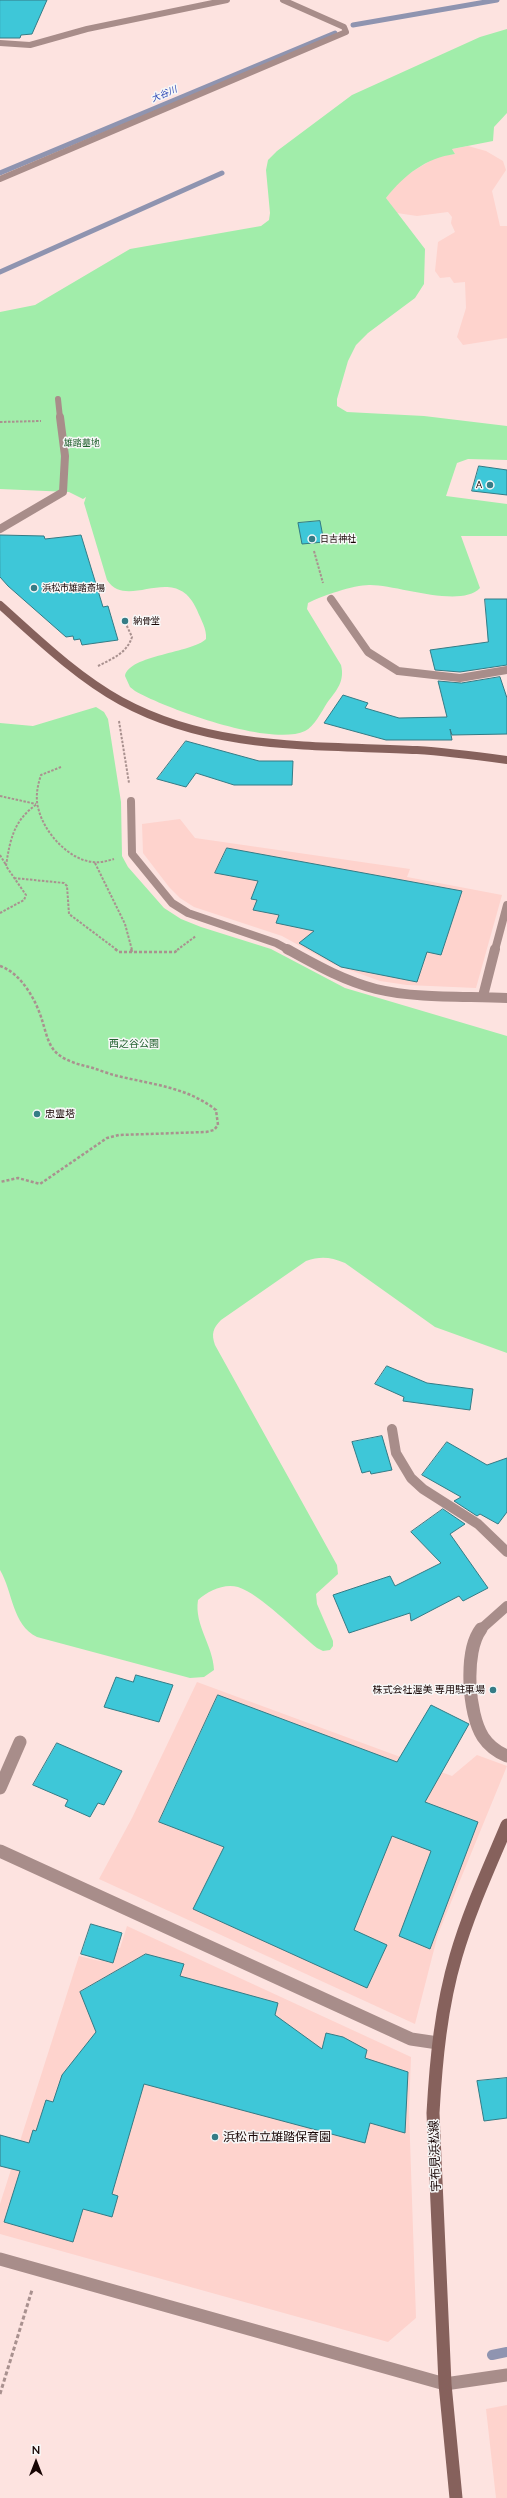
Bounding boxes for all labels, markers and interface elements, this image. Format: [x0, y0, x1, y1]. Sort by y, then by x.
water label: 大谷川 [149, 84, 179, 104]
park label: 雄踏墓地 [64, 438, 100, 448]
place label: A [476, 480, 482, 490]
marker: A [485, 480, 495, 490]
marker: 日吉神社 [307, 534, 317, 544]
place label: 日吉神社 [320, 534, 356, 544]
marker: 浜松市雄踏斎場 [29, 583, 39, 593]
place label: 浜松市雄踏斎場 [42, 583, 105, 593]
marker: 納骨堂 [120, 616, 130, 626]
place label: 納骨堂 [133, 616, 160, 626]
park label: 西之谷公園 [109, 1038, 159, 1050]
place label: 忠霊塔 [45, 1108, 75, 1120]
marker: 忠霊塔 [32, 1109, 42, 1119]
place label: 株式会社渥美 専用駐車場 [372, 1684, 485, 1696]
marker: 株式会社渥美 専用駐車場 [488, 1685, 498, 1695]
street label: 宇布見浜松線 [427, 2120, 443, 2192]
place label: 浜松市立雄踏保育園 [223, 2130, 331, 2144]
marker: 浜松市立雄踏保育園 [210, 2132, 220, 2142]
north arrow [16, 2442, 56, 2482]
text: N [32, 2443, 40, 2456]

